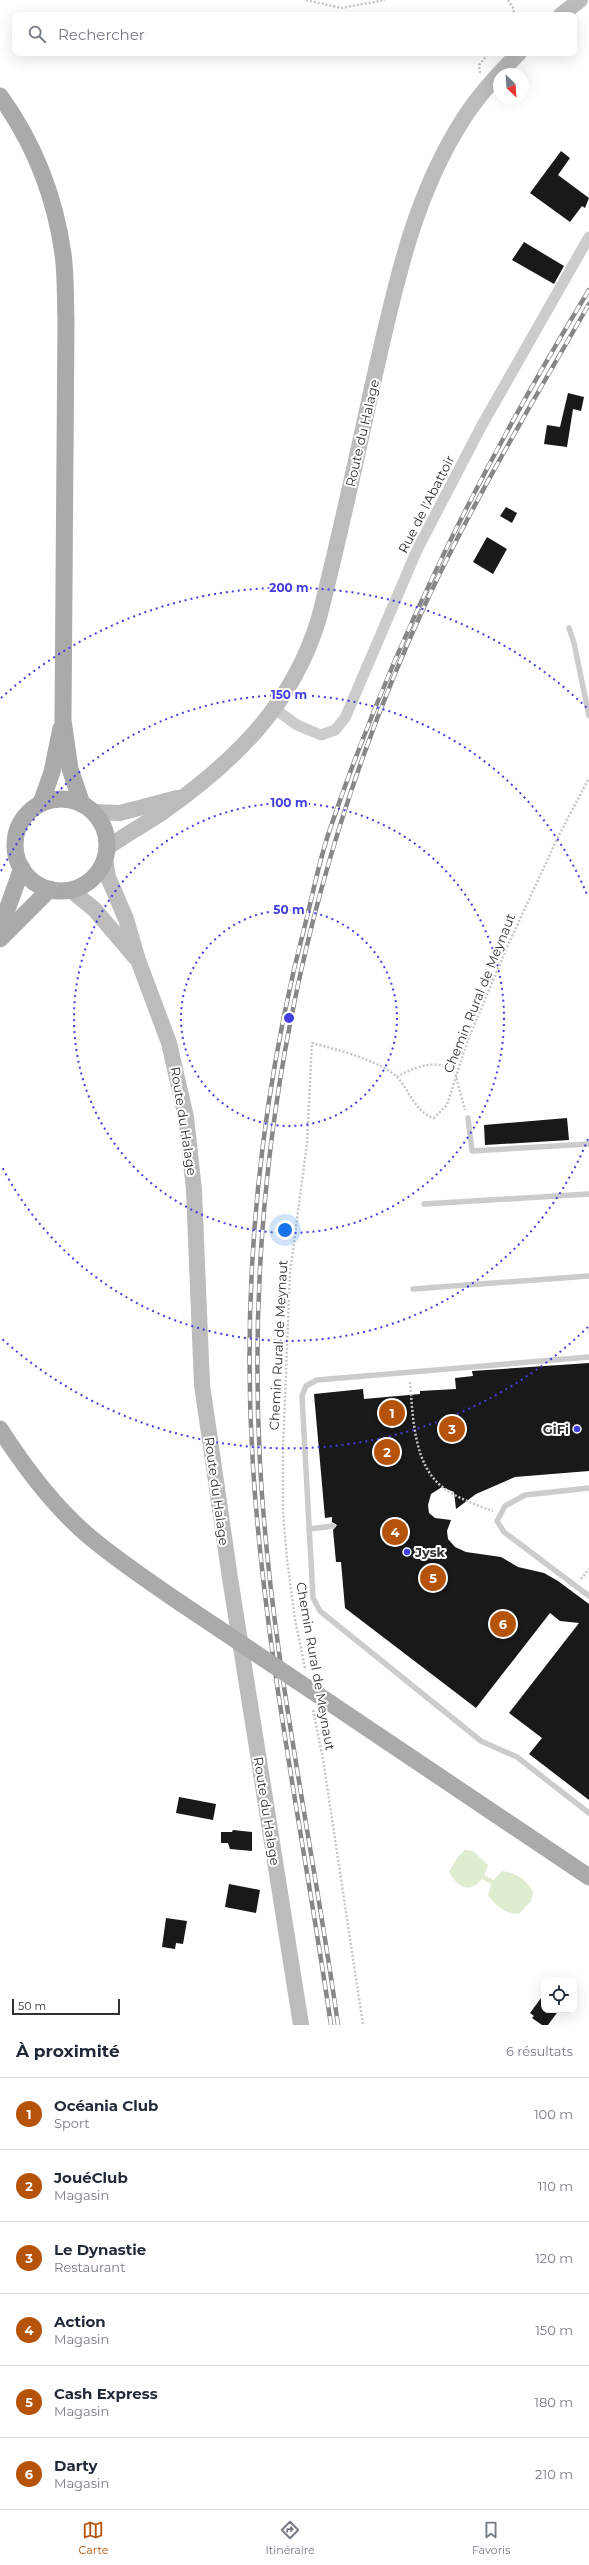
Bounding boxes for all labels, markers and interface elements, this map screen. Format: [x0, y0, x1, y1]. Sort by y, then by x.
search box [12, 12, 577, 56]
icon: search [26, 23, 48, 45]
text: Rechercher [58, 25, 145, 44]
north arrow [493, 68, 529, 104]
street label: Route du Halage [342, 378, 382, 488]
street label: Rue de l'Abattoir [394, 452, 458, 556]
text: 200 m [269, 580, 309, 595]
text: 150 m [271, 687, 307, 702]
text: 100 m [271, 795, 307, 810]
text: 50 m [273, 902, 305, 917]
street label: Chemin Rural de Meynaut [440, 911, 518, 1075]
centre of rings [282, 1011, 296, 1025]
street label: Route du Halage [168, 1066, 201, 1177]
your location [275, 1220, 295, 1240]
street label: Chemin Rural de Meynaut [266, 1259, 290, 1431]
pin: 1 [379, 1398, 405, 1428]
pin: 3 [439, 1414, 465, 1444]
place label: GiFi [543, 1421, 569, 1437]
marker: GiFi [572, 1424, 582, 1434]
street label: Route du Halage [201, 1436, 233, 1547]
pin: 2 [374, 1437, 400, 1467]
pin: 4 [382, 1517, 408, 1547]
place label: Jysk [414, 1544, 446, 1560]
marker: Jysk [402, 1547, 412, 1557]
pin: 5 [420, 1563, 446, 1593]
street label: Chemin Rural de Meynaut [293, 1581, 339, 1751]
pin: 6 [490, 1609, 516, 1639]
street label: Route du Halage [251, 1756, 284, 1867]
map controls [541, 1977, 577, 2013]
button: locate [541, 1977, 577, 2013]
scale bar [12, 1997, 120, 2016]
text: 50 m [18, 1999, 46, 2013]
text: À proximité [16, 2041, 120, 2061]
text: 6 résultats [506, 2043, 573, 2059]
text: Océania Club [54, 2096, 158, 2115]
text: 1 [26, 2106, 32, 2122]
text: 100 m [534, 2106, 573, 2122]
text: Sport [54, 2115, 90, 2131]
text: JouéClub [54, 2168, 128, 2187]
text: 2 [25, 2178, 33, 2194]
text: 110 m [538, 2178, 573, 2194]
text: Magasin [54, 2187, 109, 2203]
text: Le Dynastie [54, 2240, 146, 2259]
text: 3 [25, 2250, 33, 2266]
text: 120 m [535, 2250, 573, 2266]
text: Restaurant [54, 2259, 125, 2275]
text: Action [54, 2312, 106, 2331]
text: 4 [25, 2322, 33, 2338]
text: 150 m [535, 2322, 573, 2338]
text: Magasin [54, 2331, 109, 2347]
text: Cash Express [54, 2384, 158, 2403]
text: 5 [25, 2394, 33, 2410]
text: 180 m [534, 2394, 573, 2410]
text: Magasin [54, 2403, 109, 2419]
text: Darty [54, 2456, 97, 2475]
text: 6 [25, 2466, 33, 2482]
text: 210 m [535, 2466, 573, 2482]
text: Magasin [54, 2475, 109, 2491]
tab: Carte [79, 2519, 108, 2557]
tab: Itinéraire [266, 2519, 315, 2557]
tab: Favoris [472, 2519, 510, 2557]

